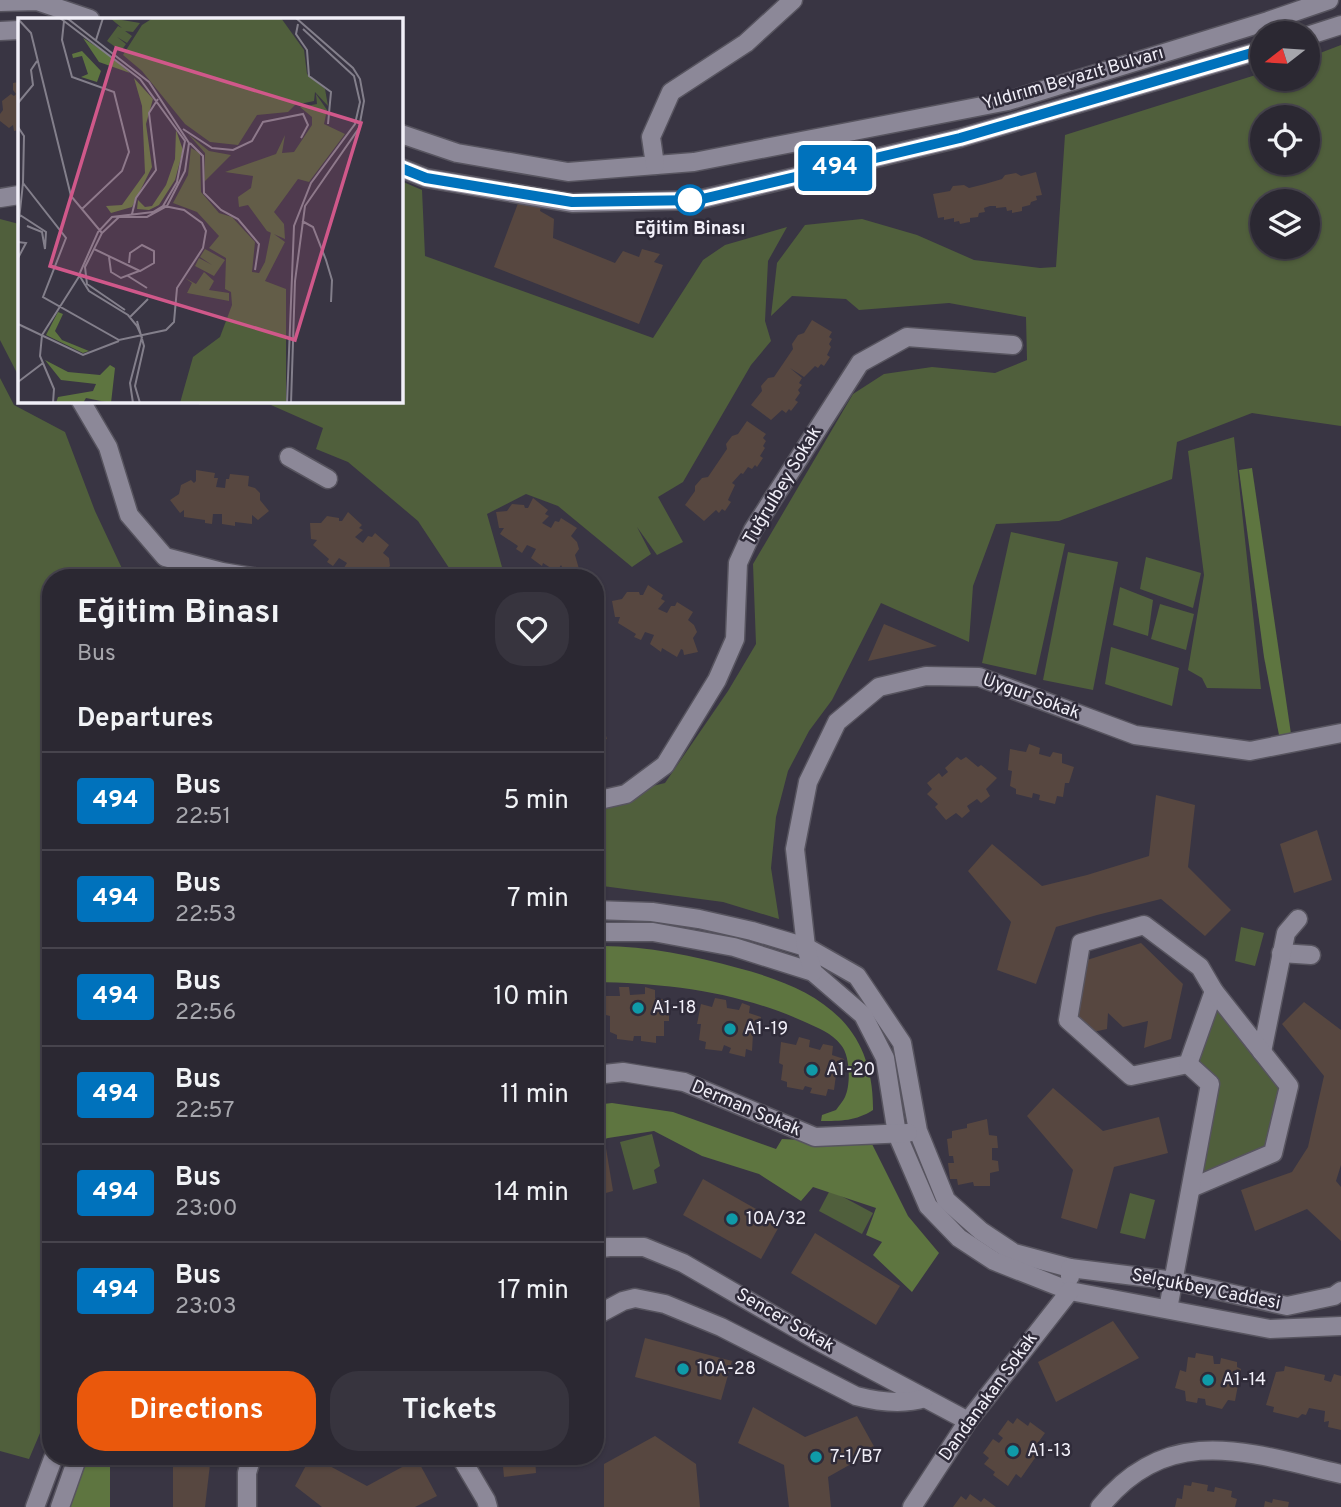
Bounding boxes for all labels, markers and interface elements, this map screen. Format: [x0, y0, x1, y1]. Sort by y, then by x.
inset map [18, 18, 402, 402]
north arrow [1250, 21, 1320, 91]
map controls [1250, 21, 1320, 259]
street label: Yıldırım Beyazıt Bulvarı [980, 42, 1166, 116]
button: locate [1250, 105, 1320, 175]
line badge: 494 [795, 145, 875, 191]
text: 494 [812, 153, 858, 183]
marker: Eğitim Binası [675, 185, 705, 215]
button: layers [1250, 189, 1320, 259]
place label: Eğitim Binası [635, 218, 745, 241]
street label: Tuğrulbey Sokak [739, 423, 827, 549]
button: heart [495, 592, 569, 666]
text: Eğitim Binası [77, 593, 280, 635]
text: Bus [77, 640, 116, 669]
street label: Uygur Sokak [979, 669, 1083, 725]
text: Departures [77, 703, 214, 736]
text: Bus [175, 770, 221, 803]
text: 5 min [503, 785, 569, 818]
text: 494 [93, 786, 138, 816]
text: 22:51 [175, 803, 231, 832]
text: Bus [175, 868, 221, 901]
text: 7 min [507, 883, 569, 916]
text: 494 [93, 884, 138, 914]
text: 22:53 [175, 901, 236, 930]
text: Bus [175, 966, 221, 999]
text: 10 min [493, 981, 569, 1014]
text: 494 [93, 982, 138, 1012]
place label: A1-18 [652, 997, 696, 1020]
text: 22:56 [175, 999, 236, 1028]
marker: A1-18 [630, 1000, 646, 1016]
place label: A1-19 [744, 1018, 788, 1041]
marker: A1-19 [722, 1021, 738, 1037]
place label: A1-20 [826, 1059, 875, 1082]
marker: A1-20 [804, 1062, 820, 1078]
text: Bus [175, 1064, 221, 1097]
street label: Derman Sokak [688, 1076, 804, 1142]
text: 11 min [500, 1079, 569, 1112]
text: 494 [93, 1080, 138, 1110]
text: 22:57 [175, 1097, 234, 1126]
text: Bus [175, 1162, 221, 1195]
text: 14 min [494, 1177, 569, 1210]
text: 494 [93, 1178, 138, 1208]
text: 23:00 [175, 1195, 237, 1224]
place label: 10A/32 [746, 1208, 806, 1231]
marker: 10A/32 [724, 1211, 740, 1227]
text: Bus [175, 1260, 221, 1293]
street label: Selçukbey Caddesi [1130, 1264, 1282, 1316]
text: 17 min [497, 1275, 569, 1308]
text: 494 [93, 1276, 138, 1306]
street label: Sencer Sokak [732, 1284, 838, 1358]
text: 23:03 [175, 1293, 237, 1322]
street label: Dandanakan Sokak [935, 1328, 1043, 1466]
place label: 10A-28 [697, 1358, 756, 1381]
marker: 10A-28 [675, 1361, 691, 1377]
place label: A1-14 [1222, 1369, 1266, 1392]
button: Directions [77, 1371, 316, 1451]
button: Tickets [330, 1371, 569, 1451]
marker: A1-14 [1200, 1372, 1216, 1388]
place label: A1-13 [1027, 1440, 1071, 1463]
marker: A1-13 [1005, 1443, 1021, 1459]
place label: 7-1/B7 [830, 1446, 882, 1469]
marker: 7-1/B7 [808, 1449, 824, 1465]

